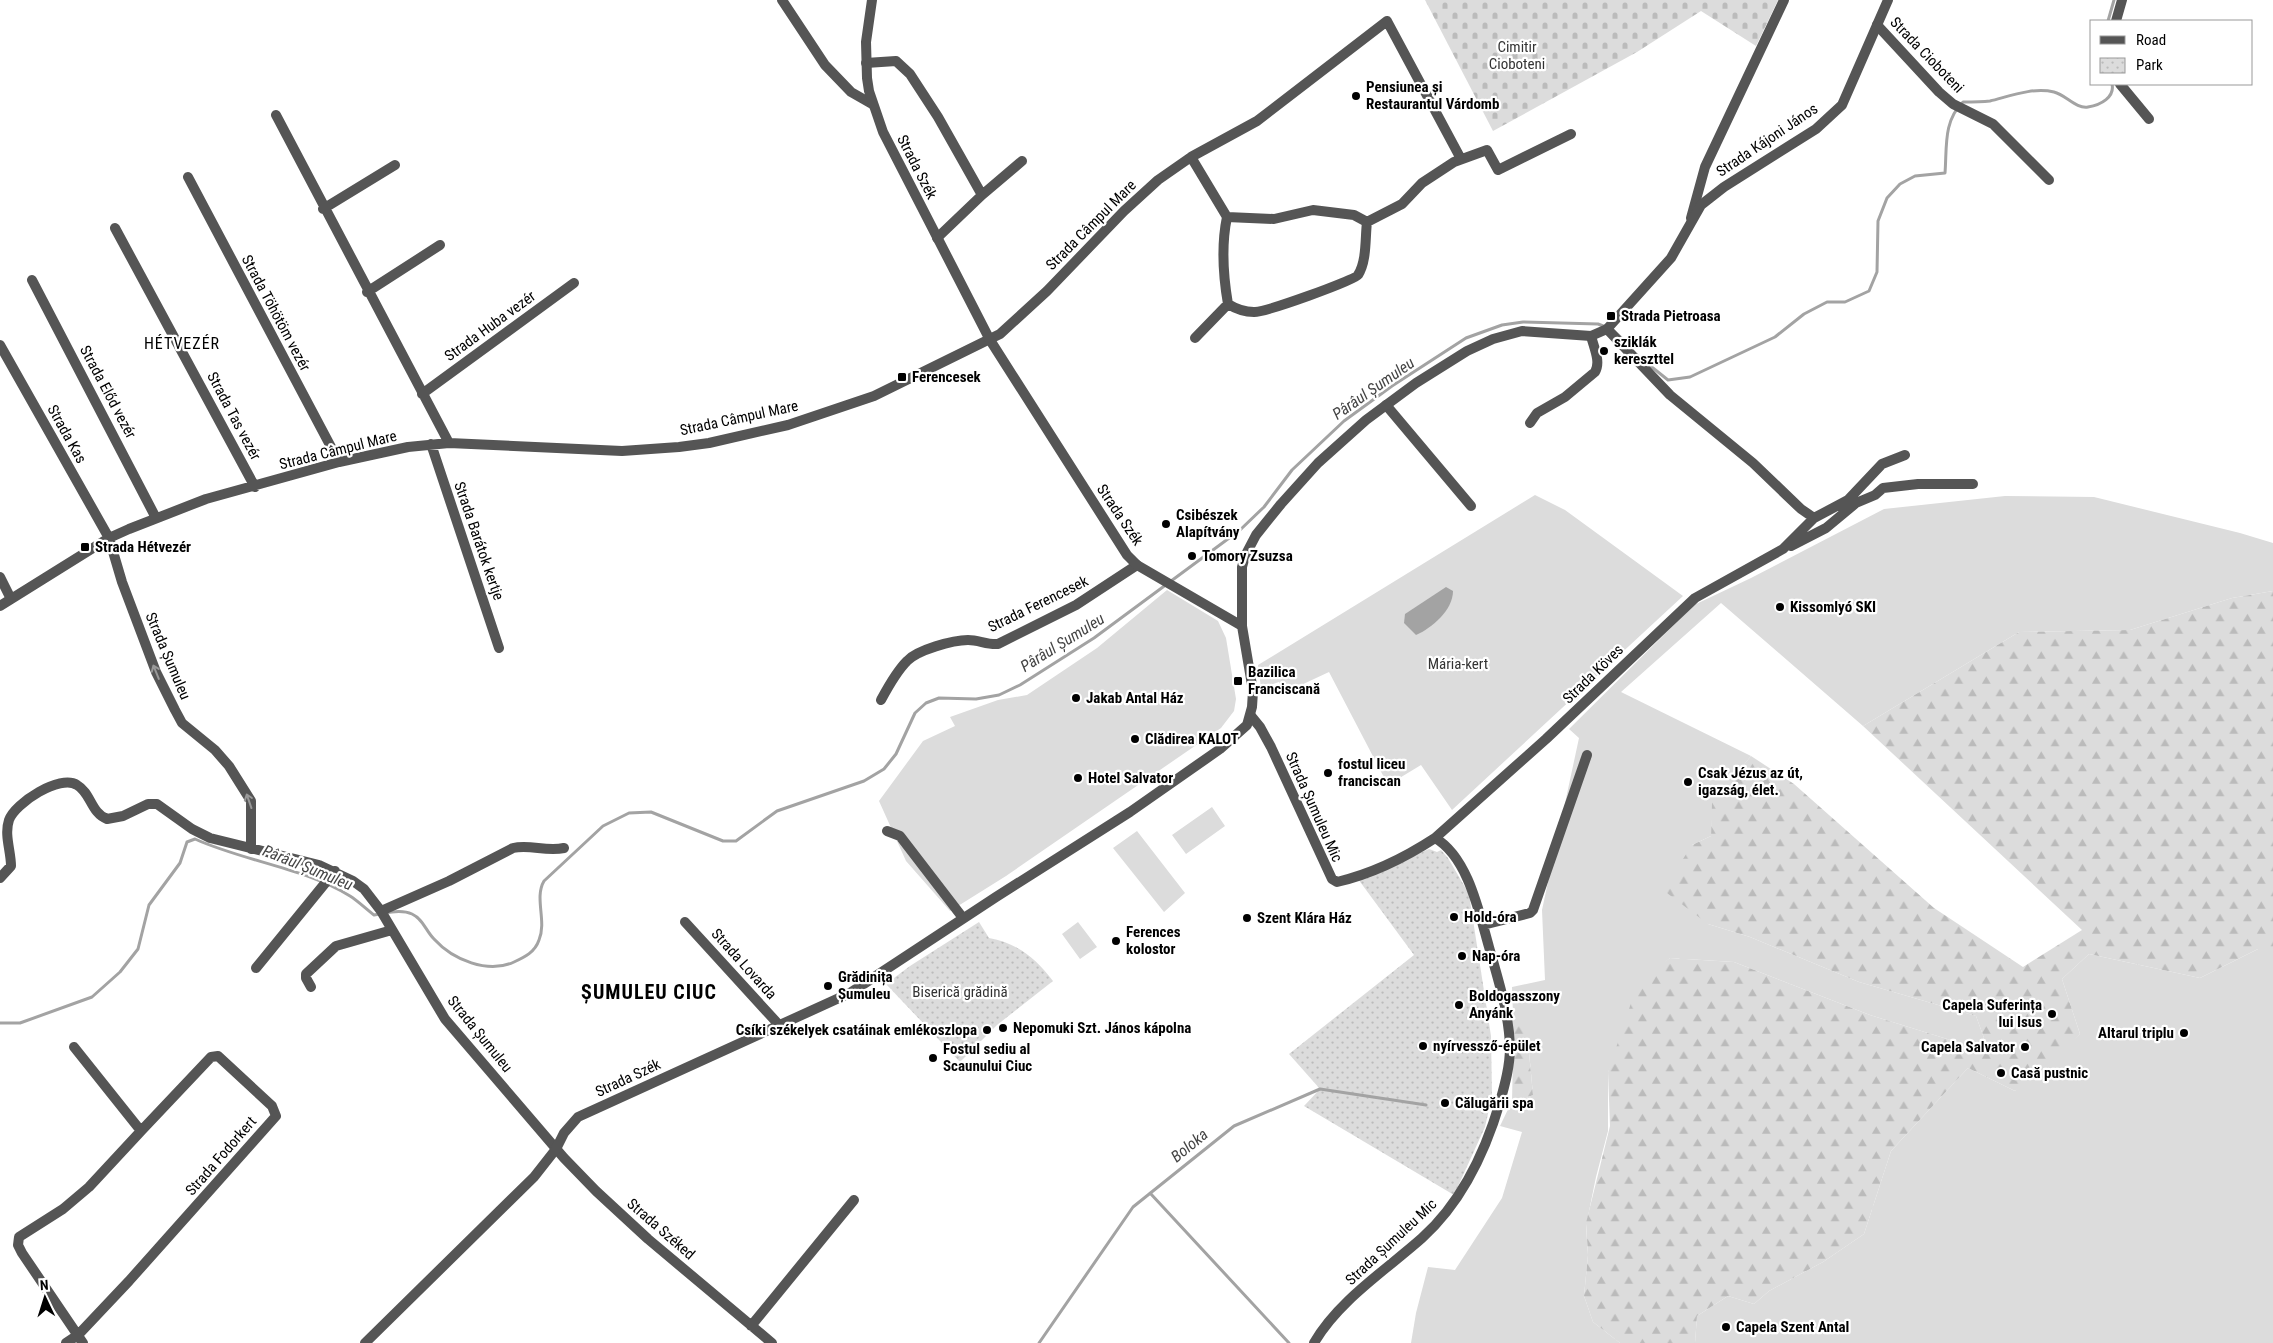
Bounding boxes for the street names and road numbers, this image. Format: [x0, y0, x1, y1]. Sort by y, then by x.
street label: Strada Cioboteni [1886, 13, 1968, 97]
street label: Strada Kájoni János [1713, 99, 1821, 181]
street label: Strada Szék [893, 132, 941, 202]
street label: Strada Câmpul Mare [1042, 176, 1140, 274]
street label: Strada Töhötöm vezér [238, 252, 314, 374]
street label: Strada Huba vezér [441, 287, 539, 365]
street label: Strada Előd vezér [76, 343, 140, 442]
street label: Strada Tas vezér [203, 369, 265, 464]
street label: Strada Câmpul Mare [678, 397, 800, 439]
street label: Strada Kas [44, 402, 90, 466]
street label: Strada Câmpul Mare [277, 427, 399, 473]
street label: Strada Barátok kertje [450, 479, 508, 603]
street label: Strada Szék [1093, 481, 1147, 549]
street label: Strada Ferencesek [985, 572, 1091, 636]
street label: Strada Șumuleu [142, 610, 194, 702]
street label: Strada Köves [1559, 641, 1627, 707]
street label: Strada Șumuleu Mic [1282, 749, 1346, 865]
street label: Strada Lovarda [708, 925, 780, 1003]
street label: Strada Șumuleu [444, 992, 516, 1076]
street label: Strada Szék [593, 1055, 664, 1101]
street label: Strada Fodorkert [182, 1113, 260, 1199]
street label: Strada Széked [623, 1195, 699, 1263]
street label: Strada Șumuleu Mic [1342, 1195, 1440, 1289]

